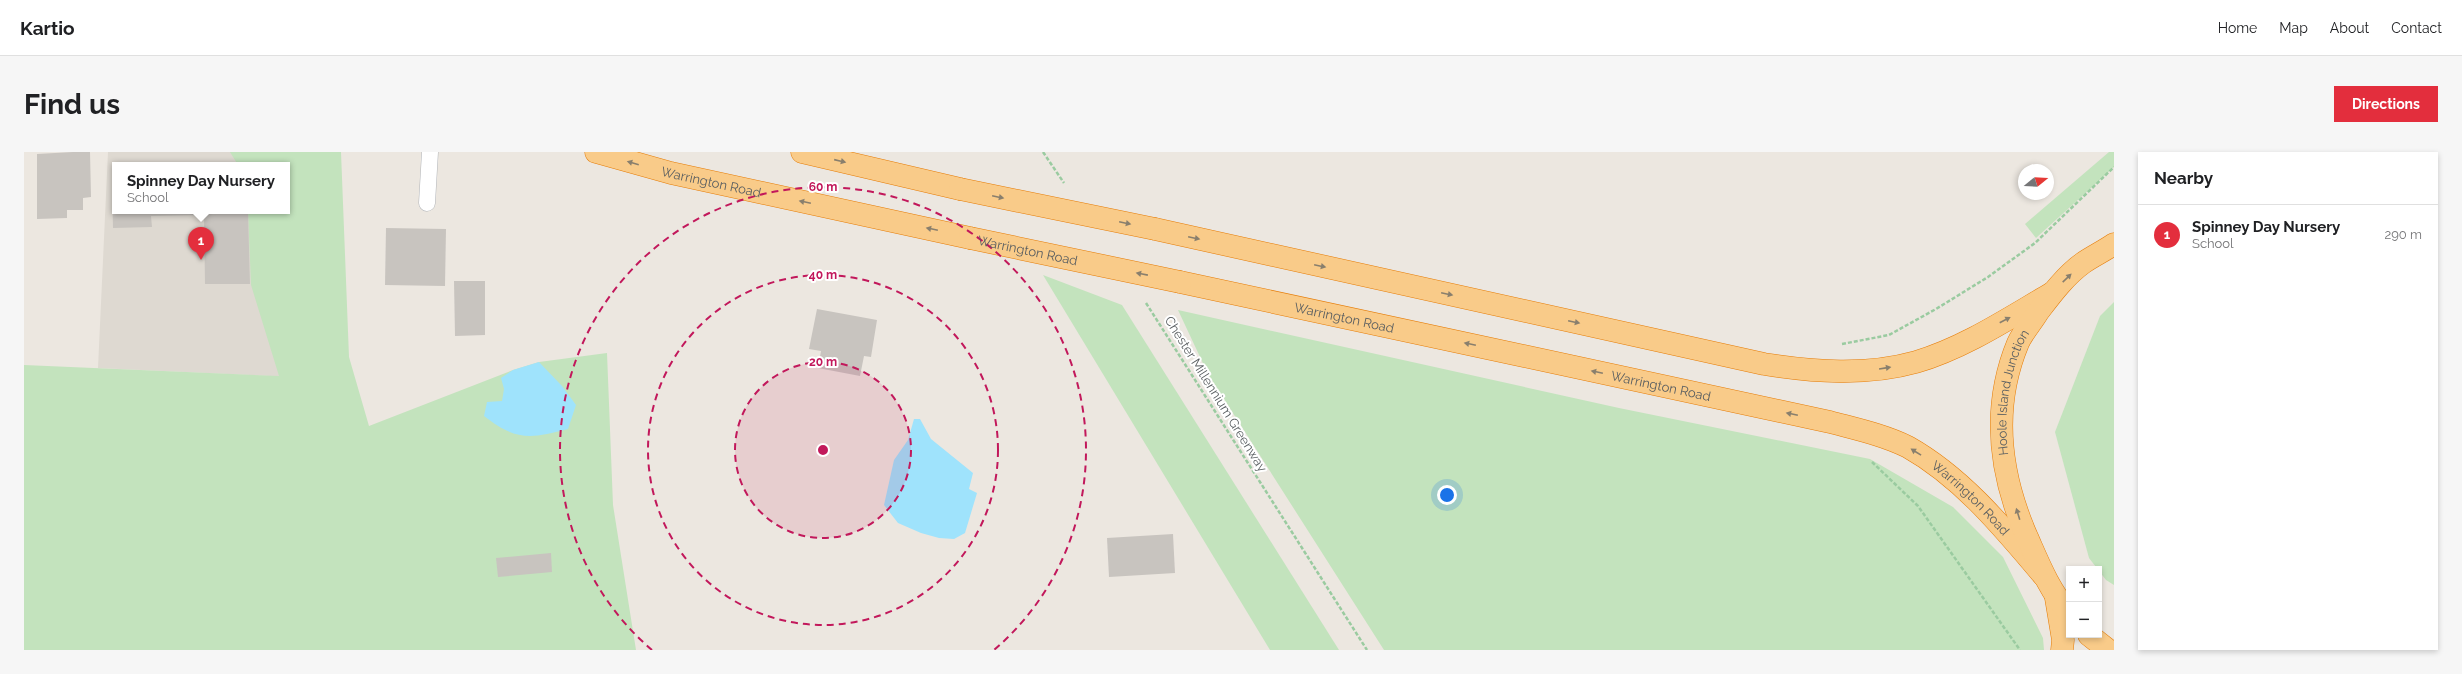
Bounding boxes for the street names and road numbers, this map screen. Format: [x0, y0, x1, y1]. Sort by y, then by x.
street label: Warrington Road [660, 163, 763, 200]
street label: Warrington Road [976, 232, 1079, 268]
street label: Warrington Road [1293, 299, 1396, 335]
street label: Chester Millennium Greenway [1162, 314, 1270, 474]
street label: Hoole Island Junction [1994, 326, 2032, 456]
street label: Warrington Road [1610, 368, 1712, 404]
street label: Warrington Road [1929, 457, 2013, 538]

